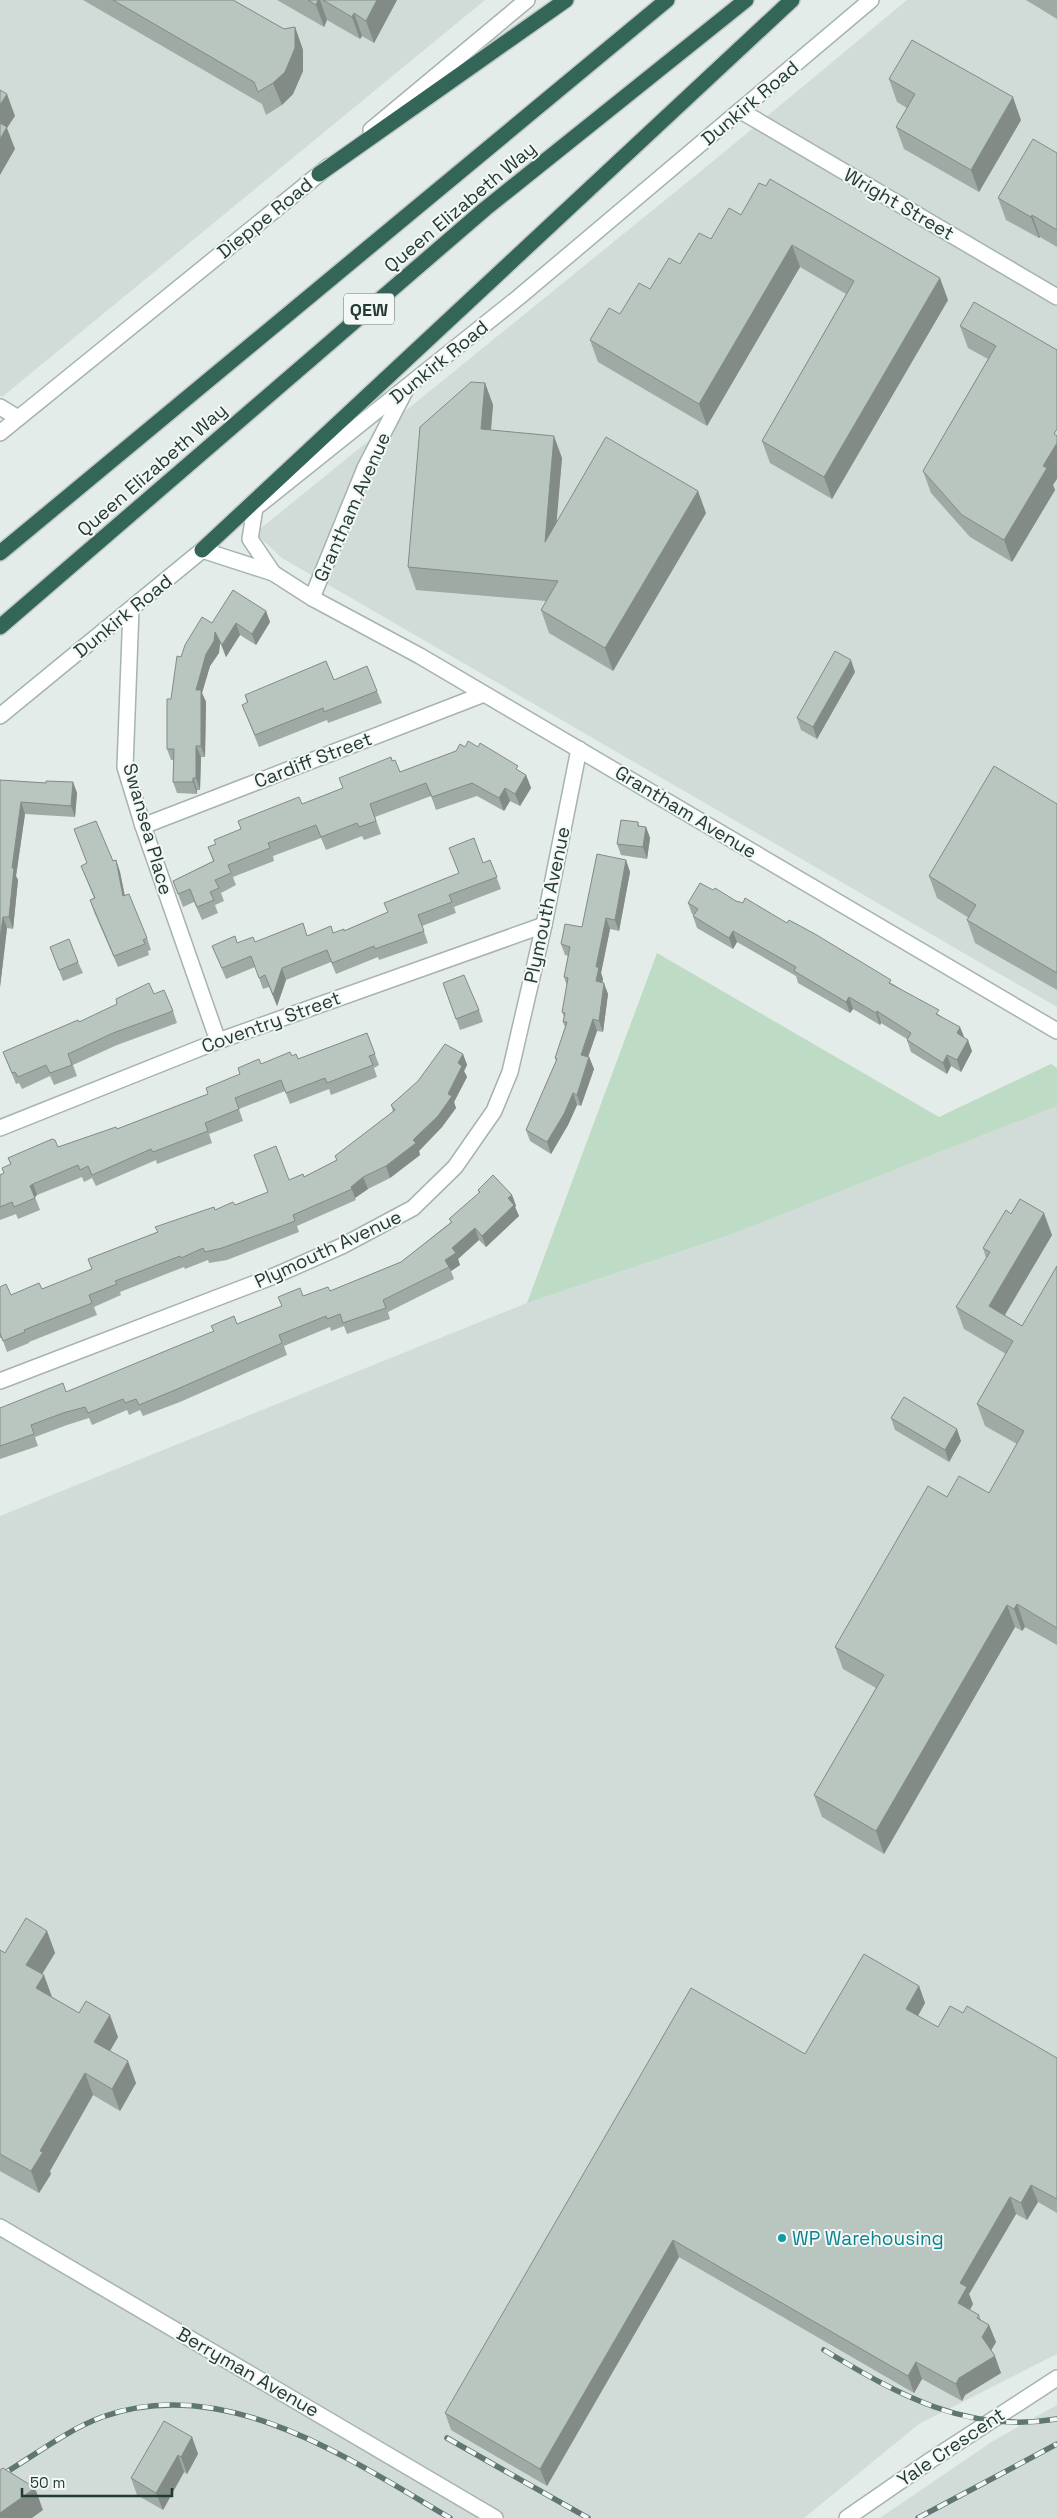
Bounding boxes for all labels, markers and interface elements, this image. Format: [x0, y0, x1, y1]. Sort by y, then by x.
street label: Dunkirk Road [696, 55, 804, 151]
street label: Queen Elizabeth Way [379, 136, 541, 278]
street label: Wright Street [839, 162, 959, 246]
street label: Dieppe Road [212, 172, 318, 264]
road number: QEW [344, 294, 394, 324]
street label: Dunkirk Road [385, 315, 493, 409]
street label: Queen Elizabeth Way [72, 398, 232, 542]
street label: Grantham Avenue [308, 428, 396, 586]
street label: Dunkirk Road [69, 569, 177, 663]
street label: Cardiff Street [251, 726, 375, 794]
street label: Swansea Place [117, 760, 179, 898]
street label: Grantham Avenue [611, 760, 761, 864]
street label: Plymouth Avenue [518, 824, 576, 986]
street label: Coventry Street [198, 985, 344, 1059]
street label: Plymouth Avenue [250, 1204, 406, 1294]
place label: WP Warehousing [792, 2226, 944, 2251]
marker: WP Warehousing [776, 2232, 788, 2244]
street label: Berryman Avenue [172, 2321, 324, 2423]
street label: Yale Crescent [892, 2402, 1010, 2492]
scale bar [22, 2466, 172, 2498]
text: 50 m [30, 2473, 65, 2492]

